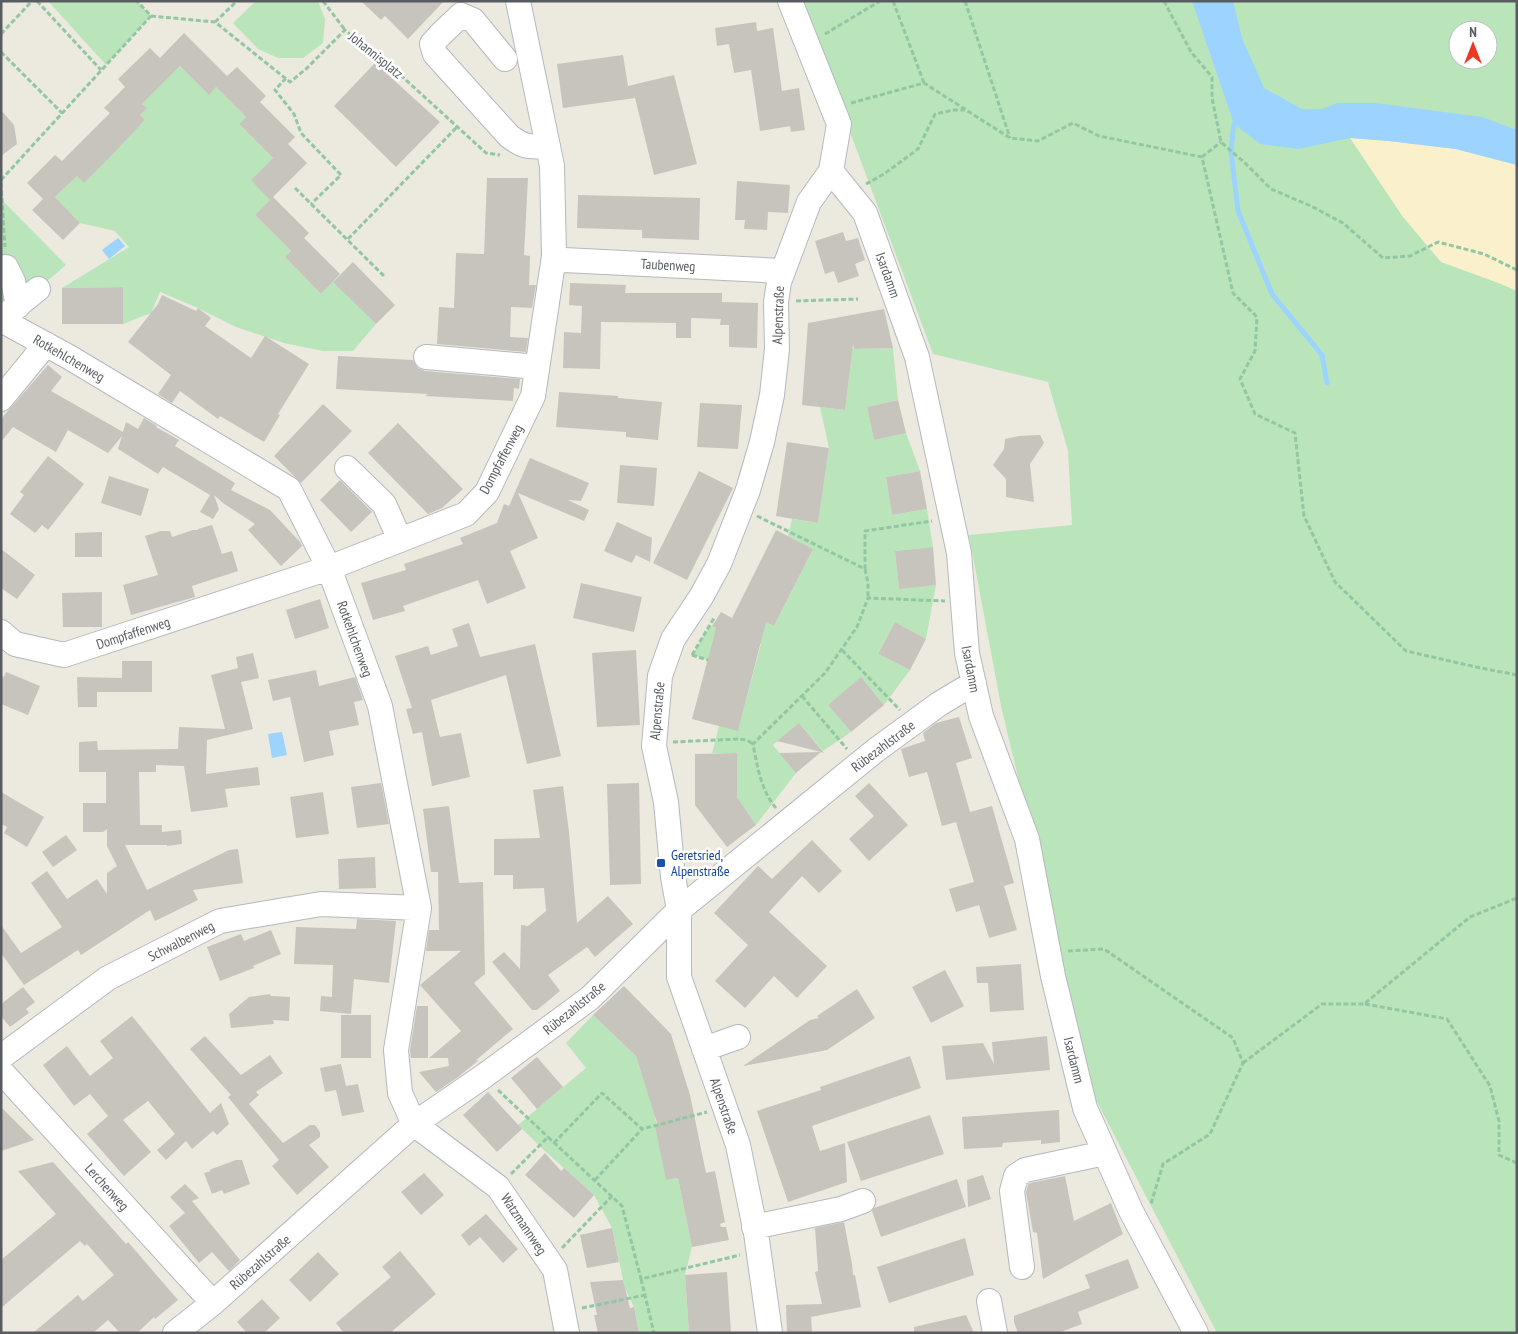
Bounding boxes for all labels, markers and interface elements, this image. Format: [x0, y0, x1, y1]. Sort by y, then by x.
north arrow [1448, 20, 1498, 70]
text: N [1469, 23, 1477, 41]
street label: Johannisplatz [344, 27, 407, 82]
street label: Isardamm [871, 250, 905, 300]
street label: Taubenweg [640, 255, 696, 275]
street label: Alpenstraße [768, 285, 788, 345]
street label: Rotkehlchenweg [30, 330, 108, 386]
street label: Dompfaffenweg [475, 421, 527, 497]
street label: Rotkehlchenweg [333, 599, 377, 679]
street label: Dompfaffenweg [94, 613, 172, 653]
street label: Isardamm [958, 644, 984, 694]
street label: Alpenstraße [645, 681, 669, 741]
street label: Rübezahlstraße [848, 716, 919, 776]
place label: Geretsried, Alpenstraße [671, 846, 730, 880]
marker: Geretsried, Alpenstraße [655, 857, 667, 869]
street label: Schwalbenweg [145, 917, 217, 965]
street label: Rübezahlstraße [539, 977, 609, 1039]
street label: Isardamm [1060, 1035, 1088, 1085]
street label: Alpenstraße [706, 1075, 742, 1137]
street label: Lerchenweg [81, 1160, 133, 1214]
street label: Watzmannweg [497, 1190, 551, 1258]
street label: Rübezahlstraße [226, 1230, 294, 1293]

